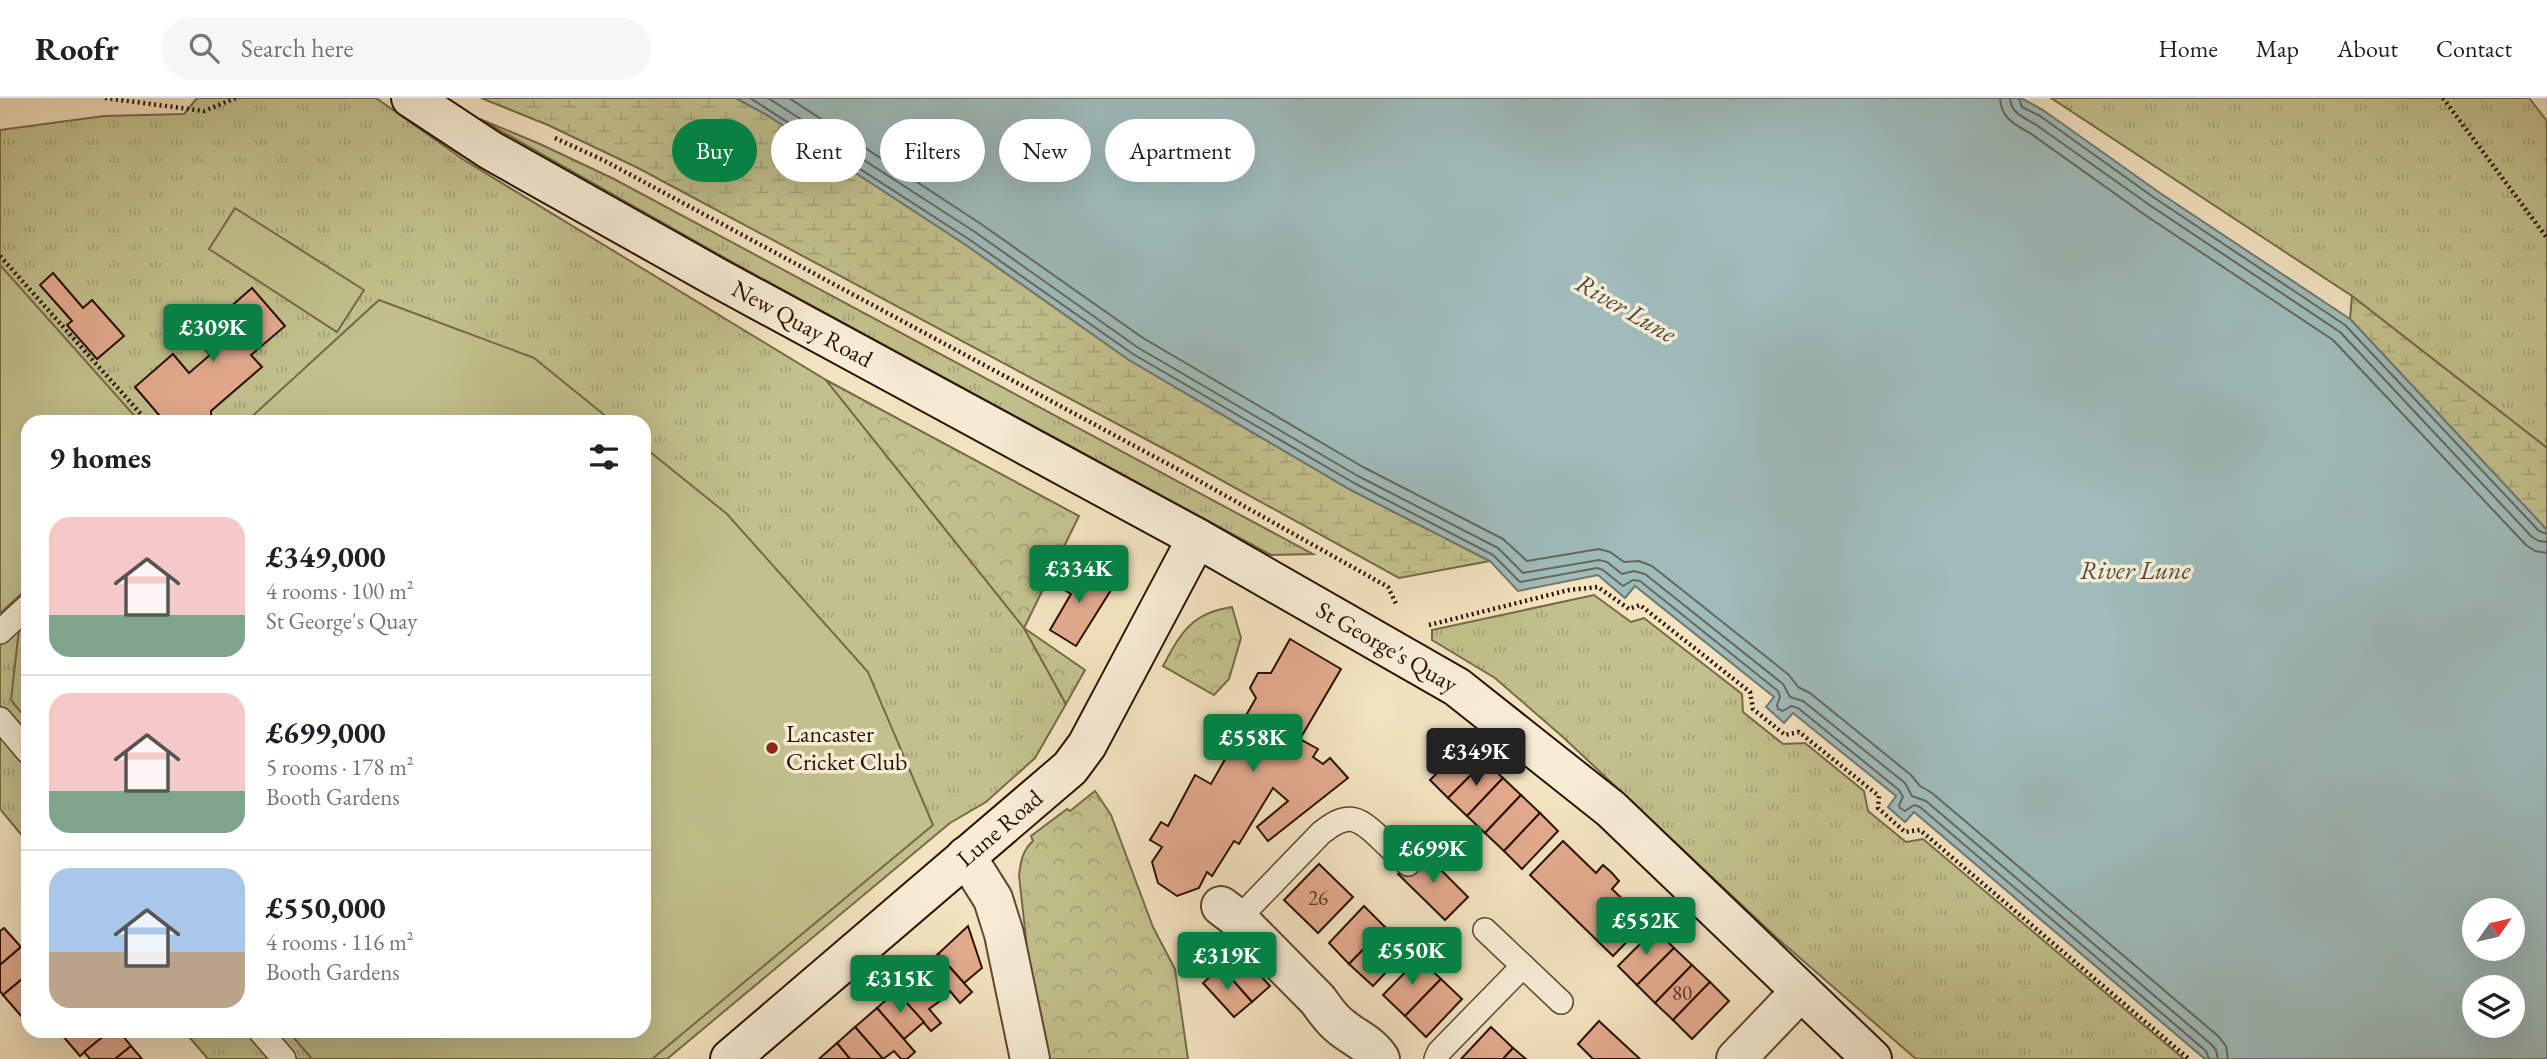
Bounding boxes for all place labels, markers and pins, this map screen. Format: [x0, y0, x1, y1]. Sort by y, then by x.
pin: £309K [164, 304, 262, 364]
pin: £334K [1030, 546, 1128, 605]
pin: £558K [1204, 714, 1302, 774]
place label: Lancaster Cricket Club [786, 718, 907, 777]
pin: £349K [1427, 728, 1525, 788]
marker: Lancaster Cricket Club [764, 740, 780, 756]
pin: £699K [1384, 826, 1482, 885]
pin: £552K [1597, 898, 1695, 957]
pin: £550K [1363, 928, 1461, 987]
pin: £319K [1178, 932, 1276, 992]
pin: £315K [851, 956, 949, 1015]

